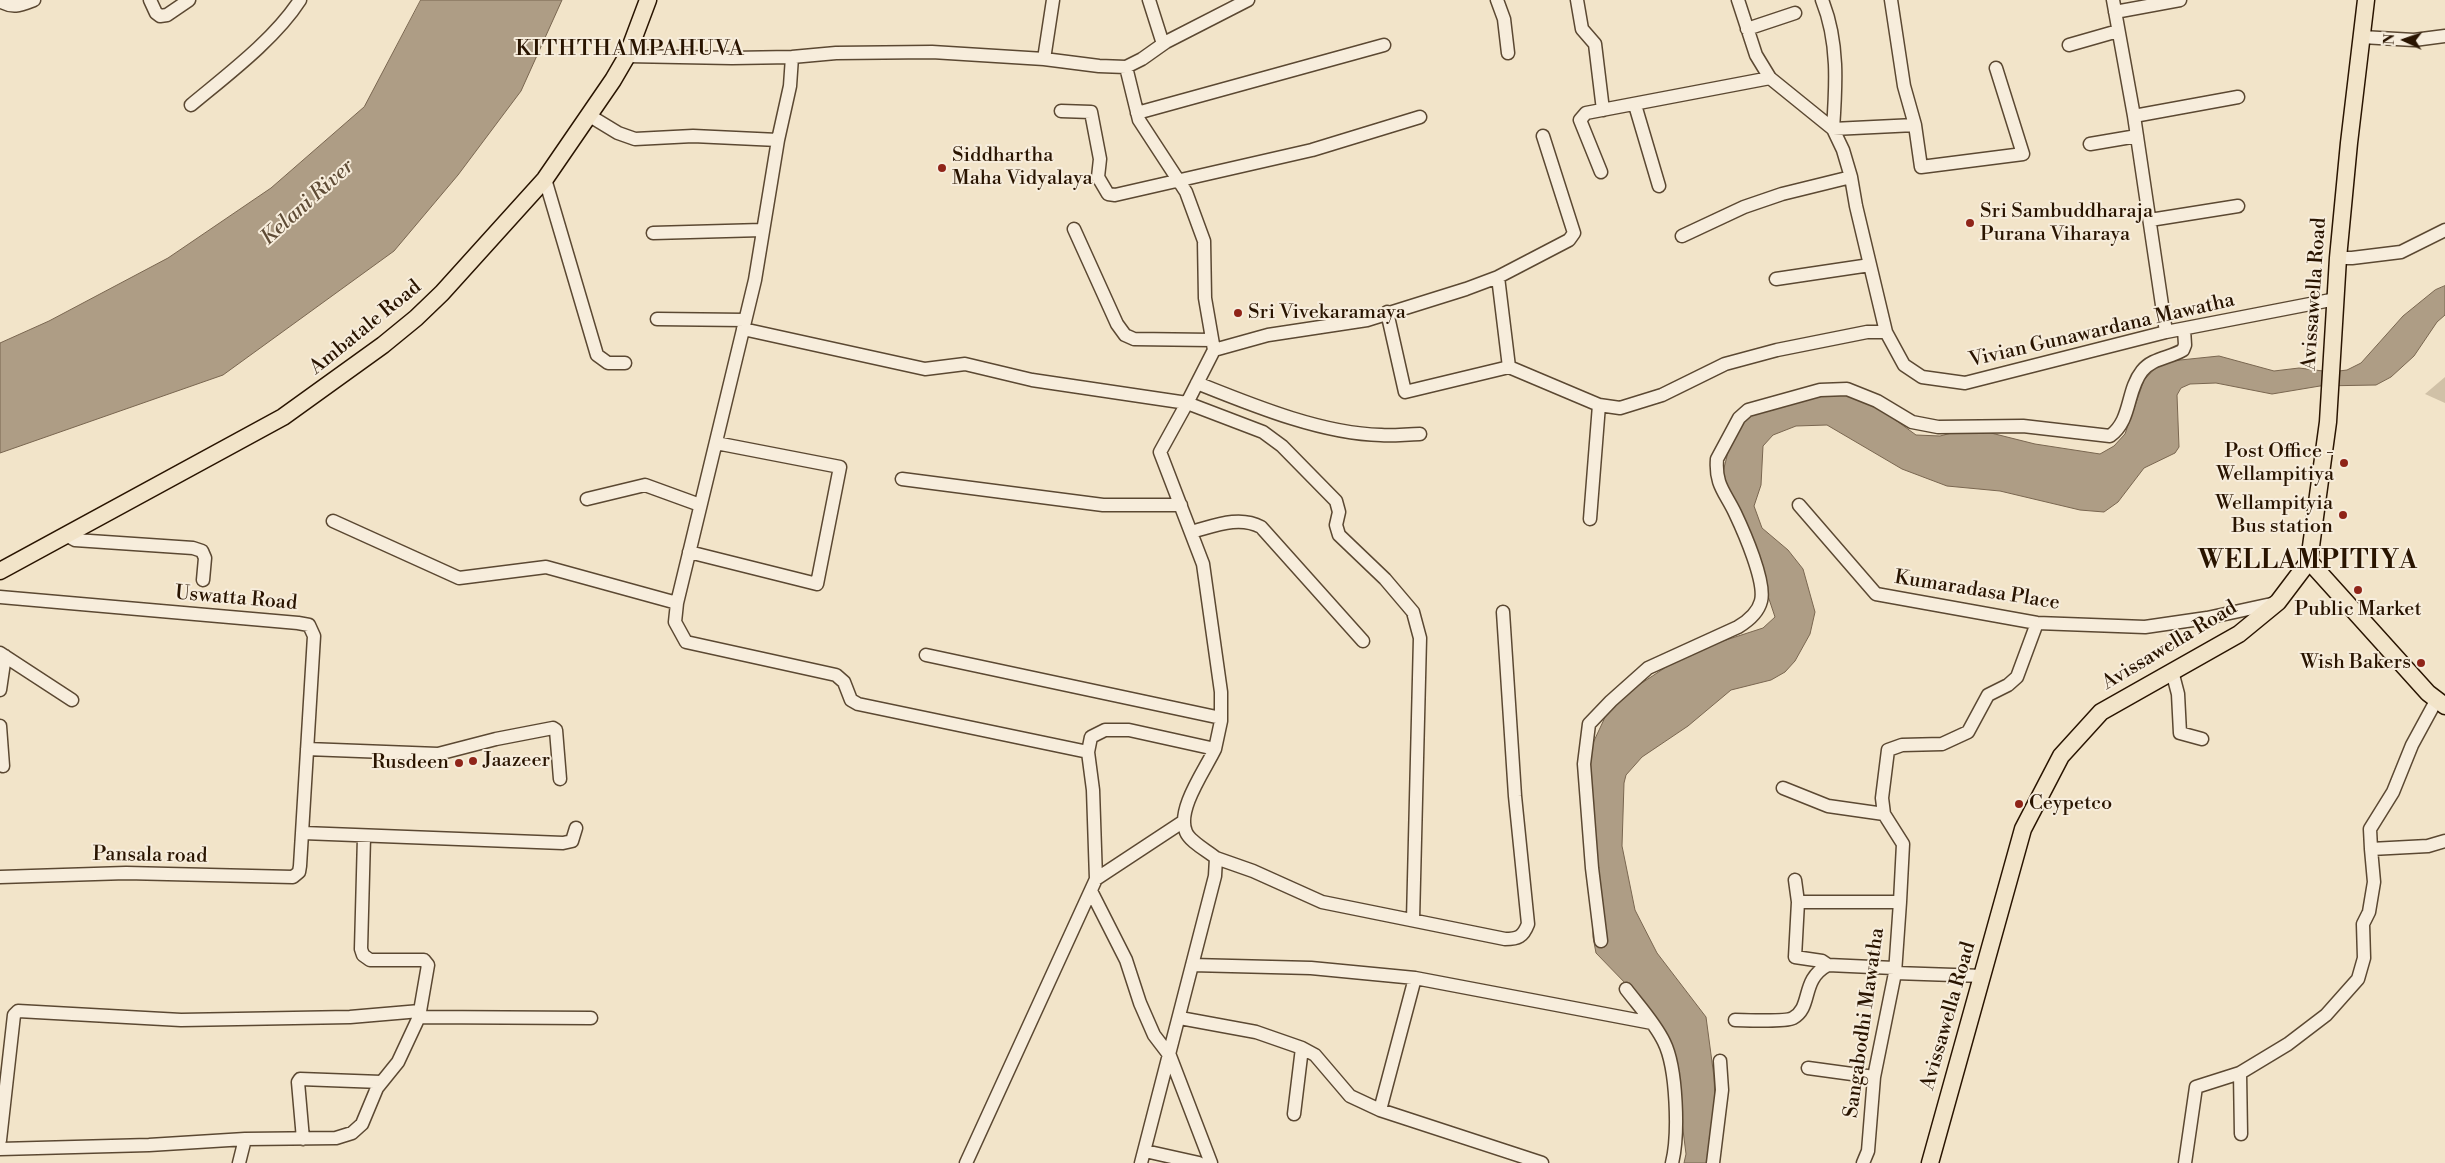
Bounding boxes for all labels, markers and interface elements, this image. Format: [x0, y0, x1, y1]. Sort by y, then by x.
north arrow [2380, 15, 2430, 65]
text: N [2381, 33, 2399, 45]
district label: KITHTHAMPAHUVA [514, 37, 746, 63]
place label: Siddhartha Maha Vidyalaya [952, 144, 1093, 191]
water label: Kelani River [256, 155, 360, 251]
marker: Siddhartha Maha Vidyalaya [936, 162, 948, 174]
place label: Sri Sambuddharaja Purana Viharaya [1980, 200, 2153, 247]
marker: Sri Sambuddharaja Purana Viharaya [1964, 217, 1976, 229]
street label: Avissawella Road [2298, 217, 2332, 371]
street label: Ambatale Road [305, 276, 427, 380]
street label: Vivian Gunawardana Mawatha [1967, 289, 2237, 373]
place label: Sri Vivekaramaya [1248, 301, 1406, 325]
marker: Sri Vivekaramaya [1232, 307, 1244, 319]
place label: Post Office - Wellampitiya [2216, 440, 2334, 487]
marker: Post Office - Wellampitiya [2338, 457, 2350, 469]
place label: Wellampityia Bus station [2215, 492, 2333, 539]
marker: Wellampityia Bus station [2337, 509, 2349, 521]
district label: WELLAMPITIYA [2197, 547, 2419, 577]
street label: Kumaradasa Place [1893, 566, 2061, 616]
street label: Uswatta Road [174, 582, 298, 616]
marker: Public Market [2352, 584, 2364, 596]
street label: Avissawella Road [2098, 596, 2242, 696]
place label: Public Market [2294, 598, 2422, 622]
place label: Wish Bakers [2300, 651, 2411, 675]
marker: Wish Bakers [2415, 657, 2427, 669]
place label: Jaazeer [483, 749, 550, 773]
place label: Rusdeen [372, 751, 449, 775]
marker: Jaazeer [467, 755, 479, 767]
marker: Rusdeen [453, 757, 465, 769]
place label: Ceypetco [2029, 792, 2112, 816]
marker: Ceypetco [2013, 798, 2025, 810]
street label: Pansala road [92, 843, 208, 869]
street label: Sangabodhi Mawatha [1840, 926, 1890, 1120]
street label: Avissawella Road [1916, 939, 1982, 1093]

